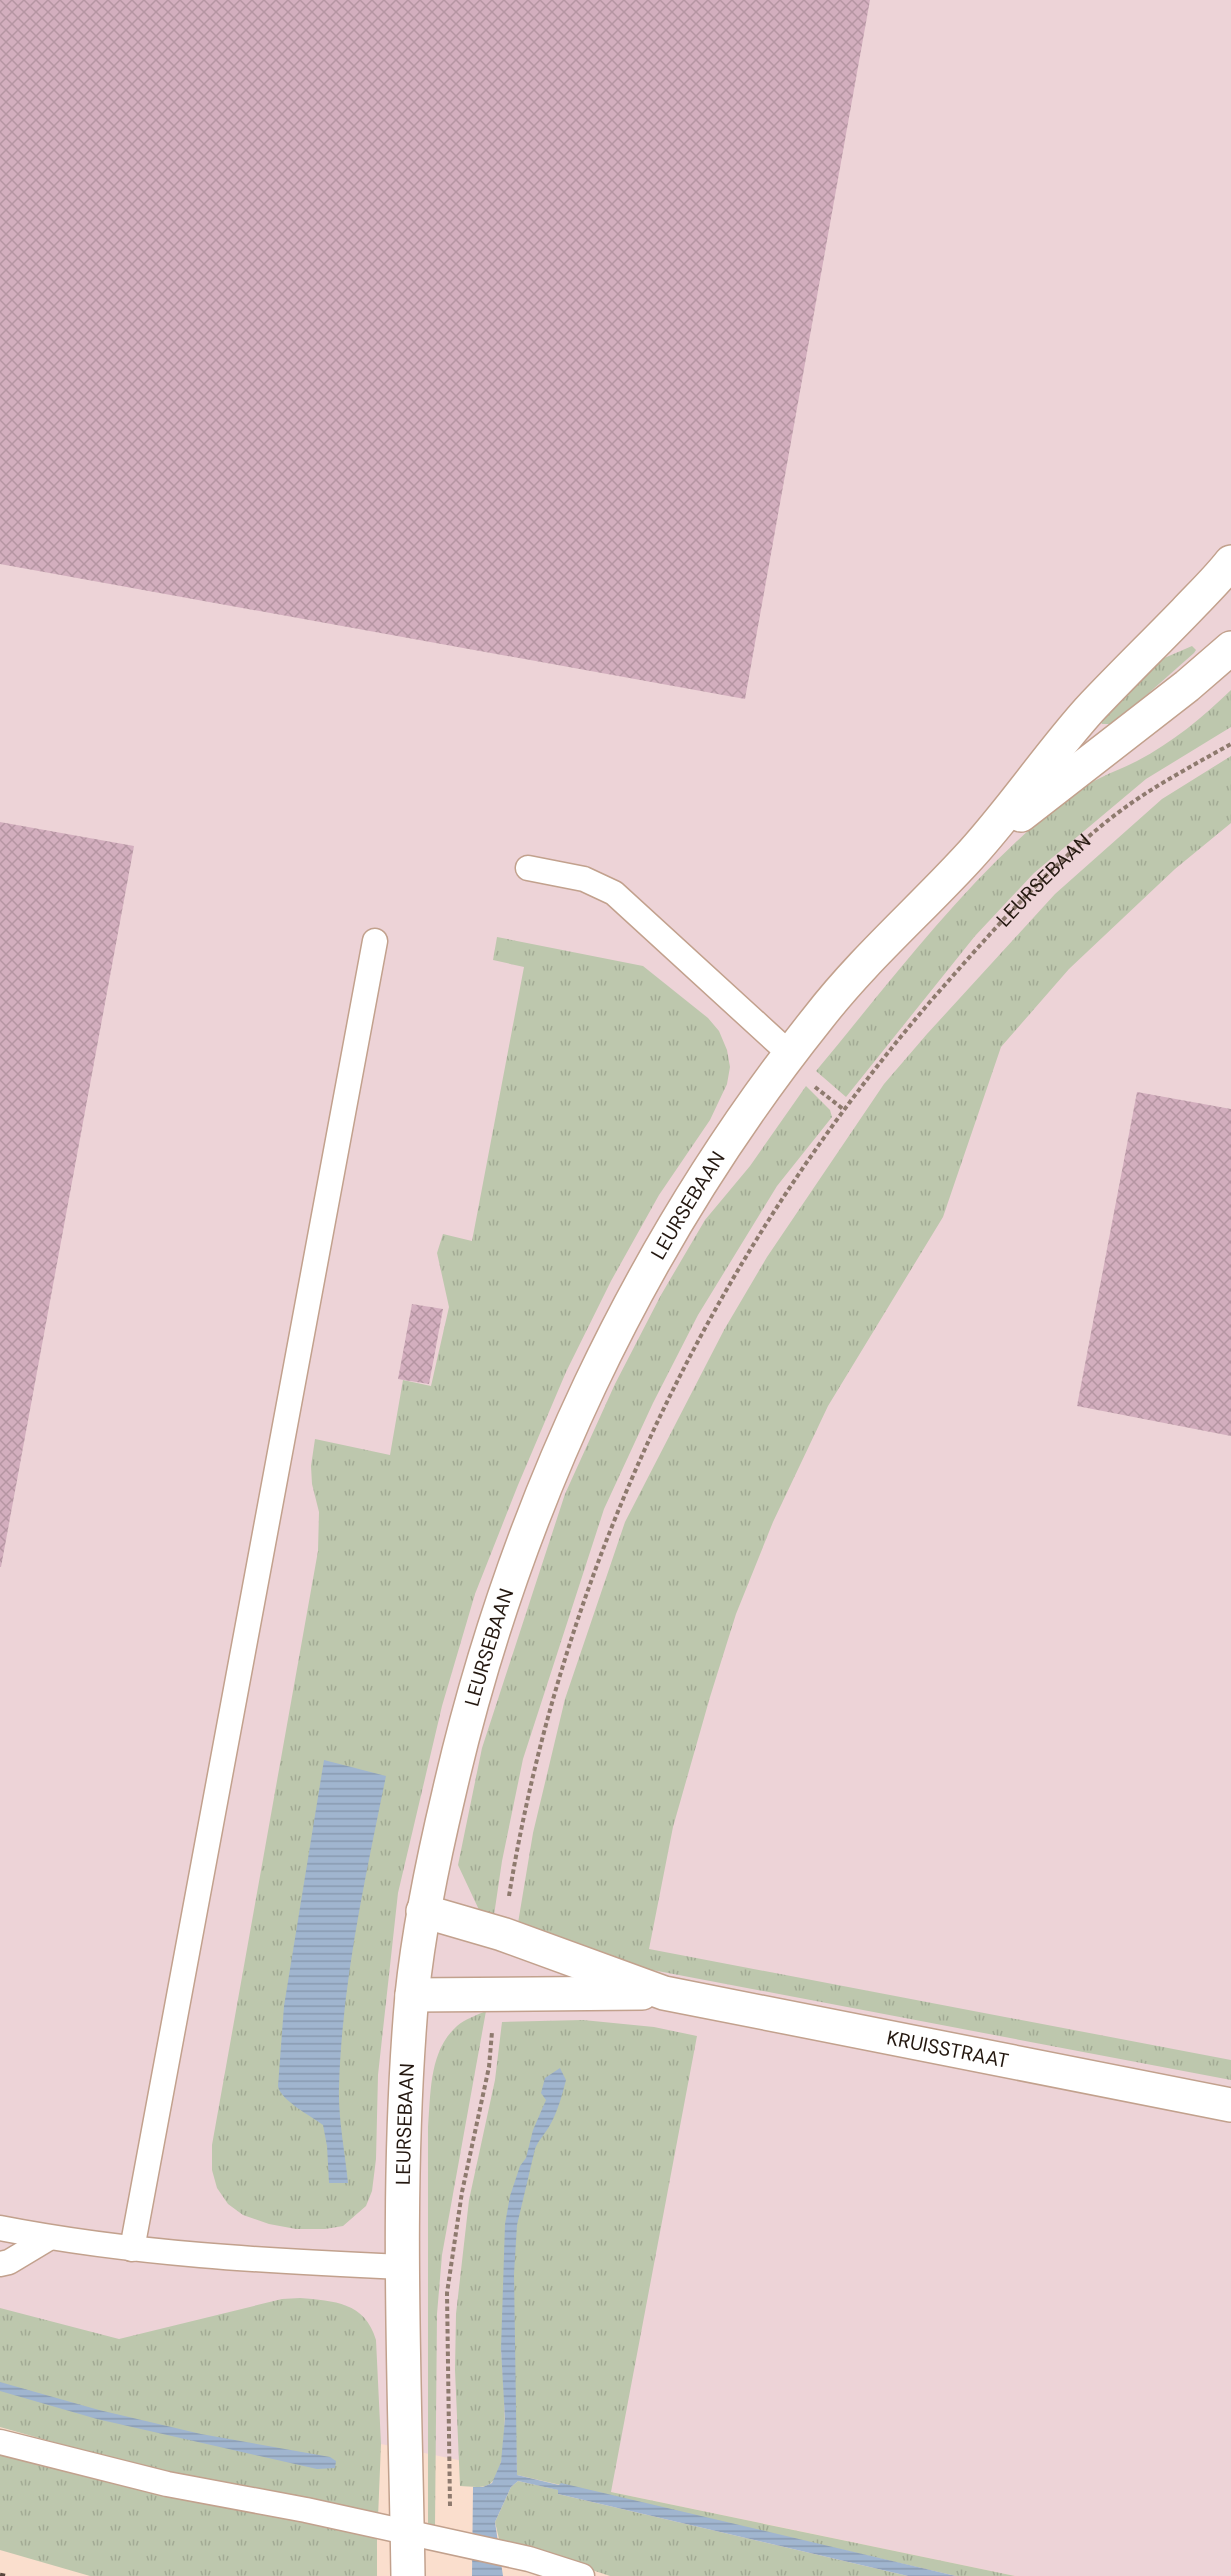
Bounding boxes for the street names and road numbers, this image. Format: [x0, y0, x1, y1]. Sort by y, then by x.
street label: LEURSEBAAN [991, 828, 1096, 932]
street label: LEURSEBAAN [645, 1146, 731, 1264]
street label: LEURSEBAAN [459, 1585, 519, 1709]
street label: KRUISSTRAAT [885, 2024, 1011, 2074]
street label: LEURSEBAAN [390, 2062, 420, 2185]

